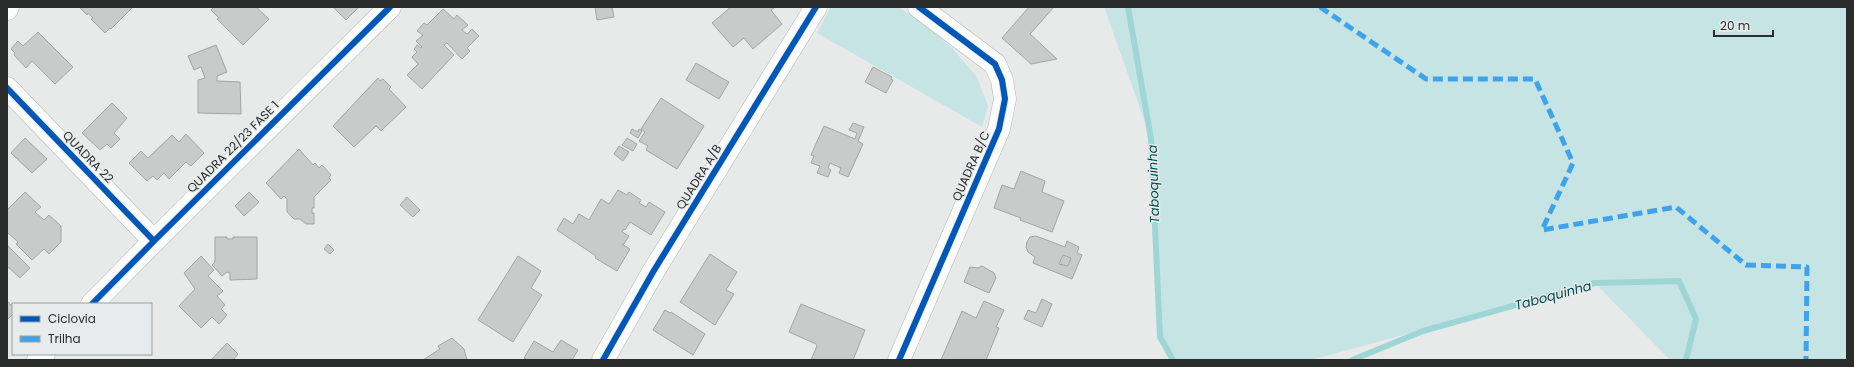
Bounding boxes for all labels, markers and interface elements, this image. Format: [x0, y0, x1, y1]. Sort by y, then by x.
scale bar [1714, 12, 1773, 38]
text: 20 m [1720, 17, 1750, 34]
street label: QUADRA 22/23 FASE 1 [183, 97, 282, 196]
street label: QUADRA 22 [59, 127, 118, 187]
street label: QUADRA B/C [948, 128, 994, 204]
street label: QUADRA A/B [672, 141, 725, 213]
water label: Taboquinha [1143, 144, 1164, 224]
water label: Taboquinha [1513, 276, 1594, 315]
legend [12, 303, 152, 355]
text: Ciclovia [48, 310, 96, 327]
text: Trilha [48, 330, 81, 347]

